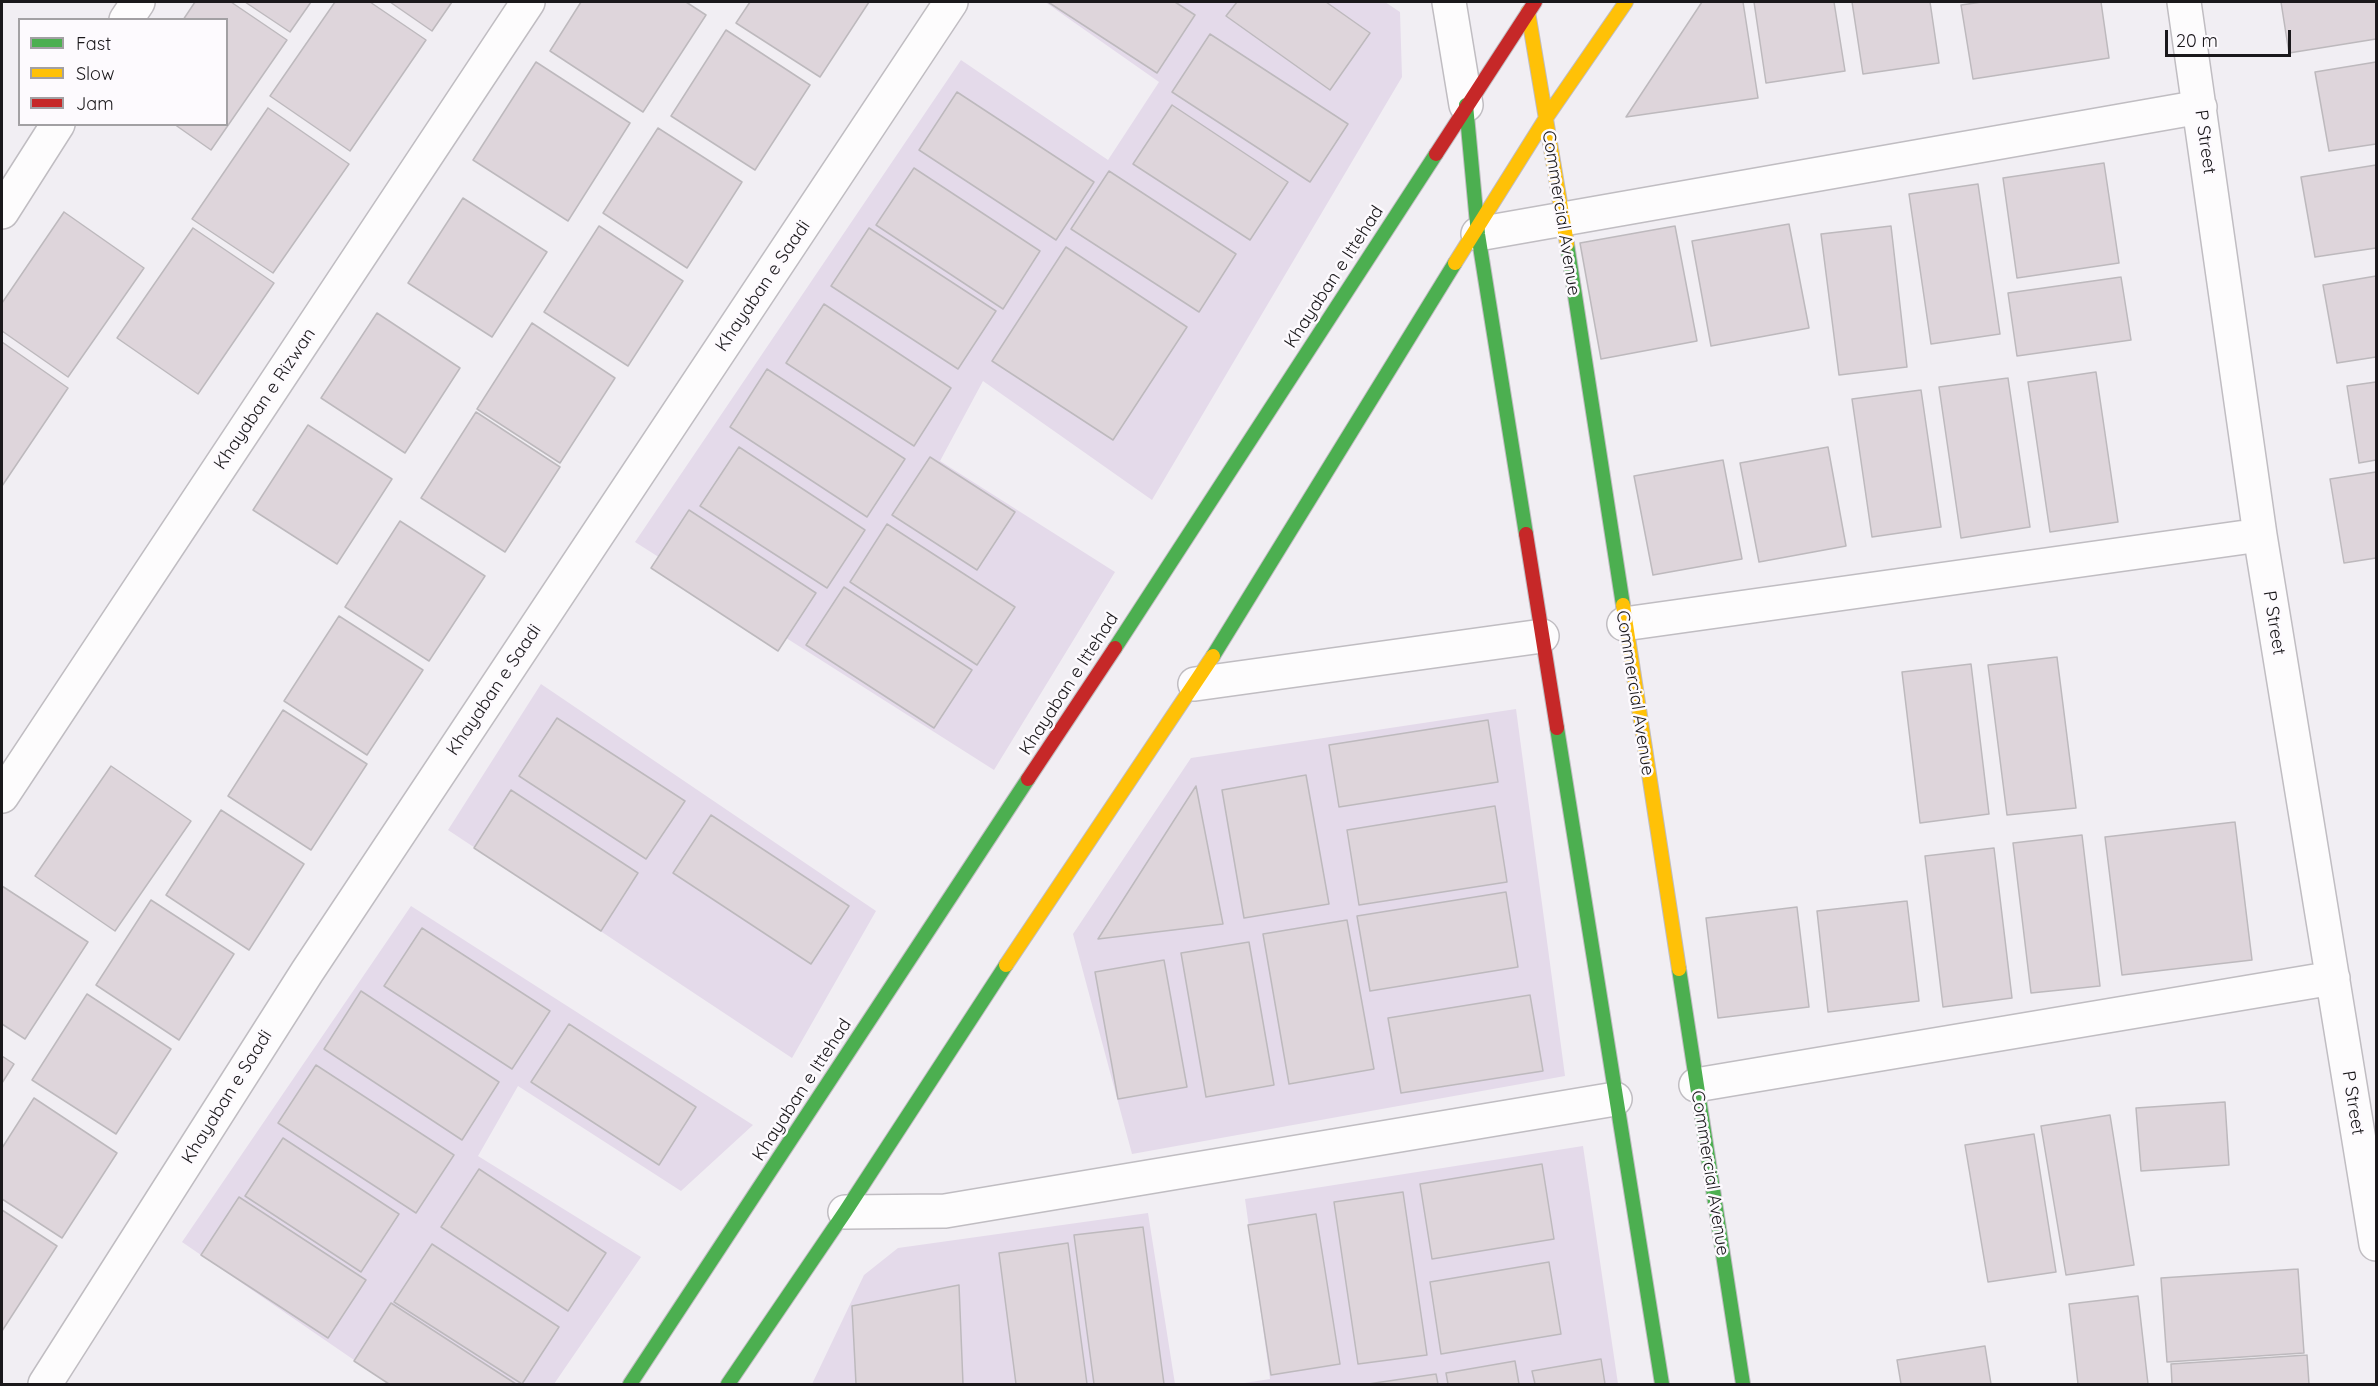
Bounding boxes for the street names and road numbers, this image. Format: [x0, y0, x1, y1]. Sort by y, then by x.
street label: P Street [2190, 108, 2220, 176]
street label: Commercial Avenue [1537, 129, 1585, 297]
street label: Khayaban e Ittehad [1280, 202, 1388, 352]
street label: Khayaban e Saadi [711, 216, 815, 356]
street label: Khayaban e Rizwan [210, 324, 320, 474]
street label: P Street [2258, 589, 2290, 657]
street label: Khayaban e Ittehad [1015, 609, 1123, 759]
street label: Commercial Avenue [1611, 609, 1659, 777]
street label: Khayaban e Saadi [442, 620, 546, 760]
street label: Khayaban e Ittehad [748, 1015, 856, 1165]
street label: Khayaban e Saadi [177, 1026, 277, 1168]
street label: P Street [2337, 1069, 2369, 1137]
street label: Commercial Avenue [1686, 1089, 1734, 1257]

